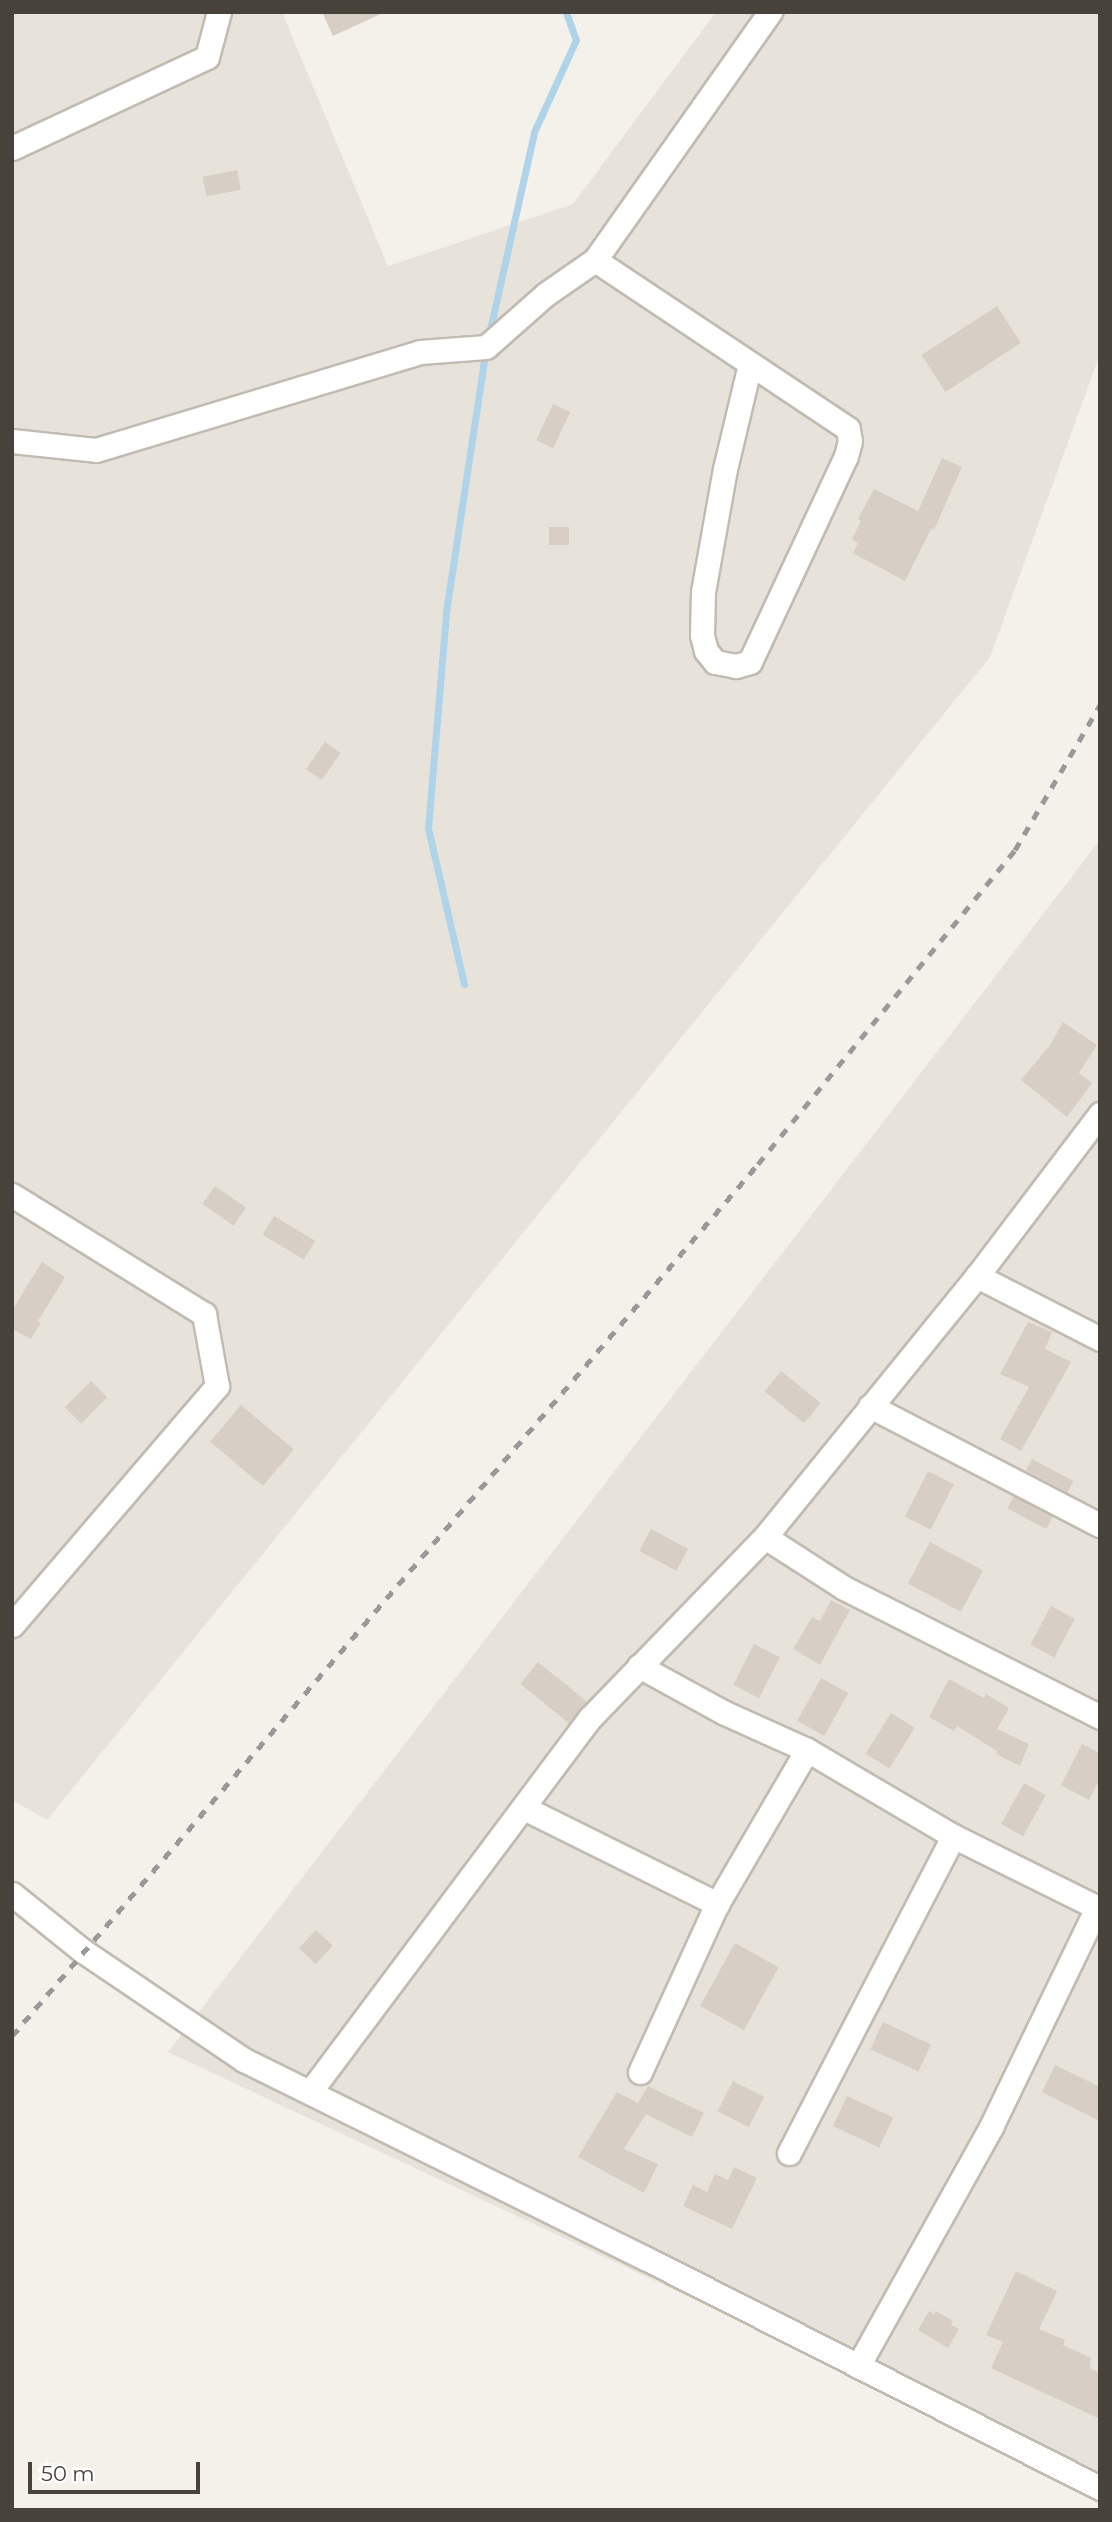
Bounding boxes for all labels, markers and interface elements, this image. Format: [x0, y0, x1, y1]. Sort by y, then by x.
scale bar [32, 2448, 203, 2492]
text: 50 m [41, 2461, 95, 2486]

